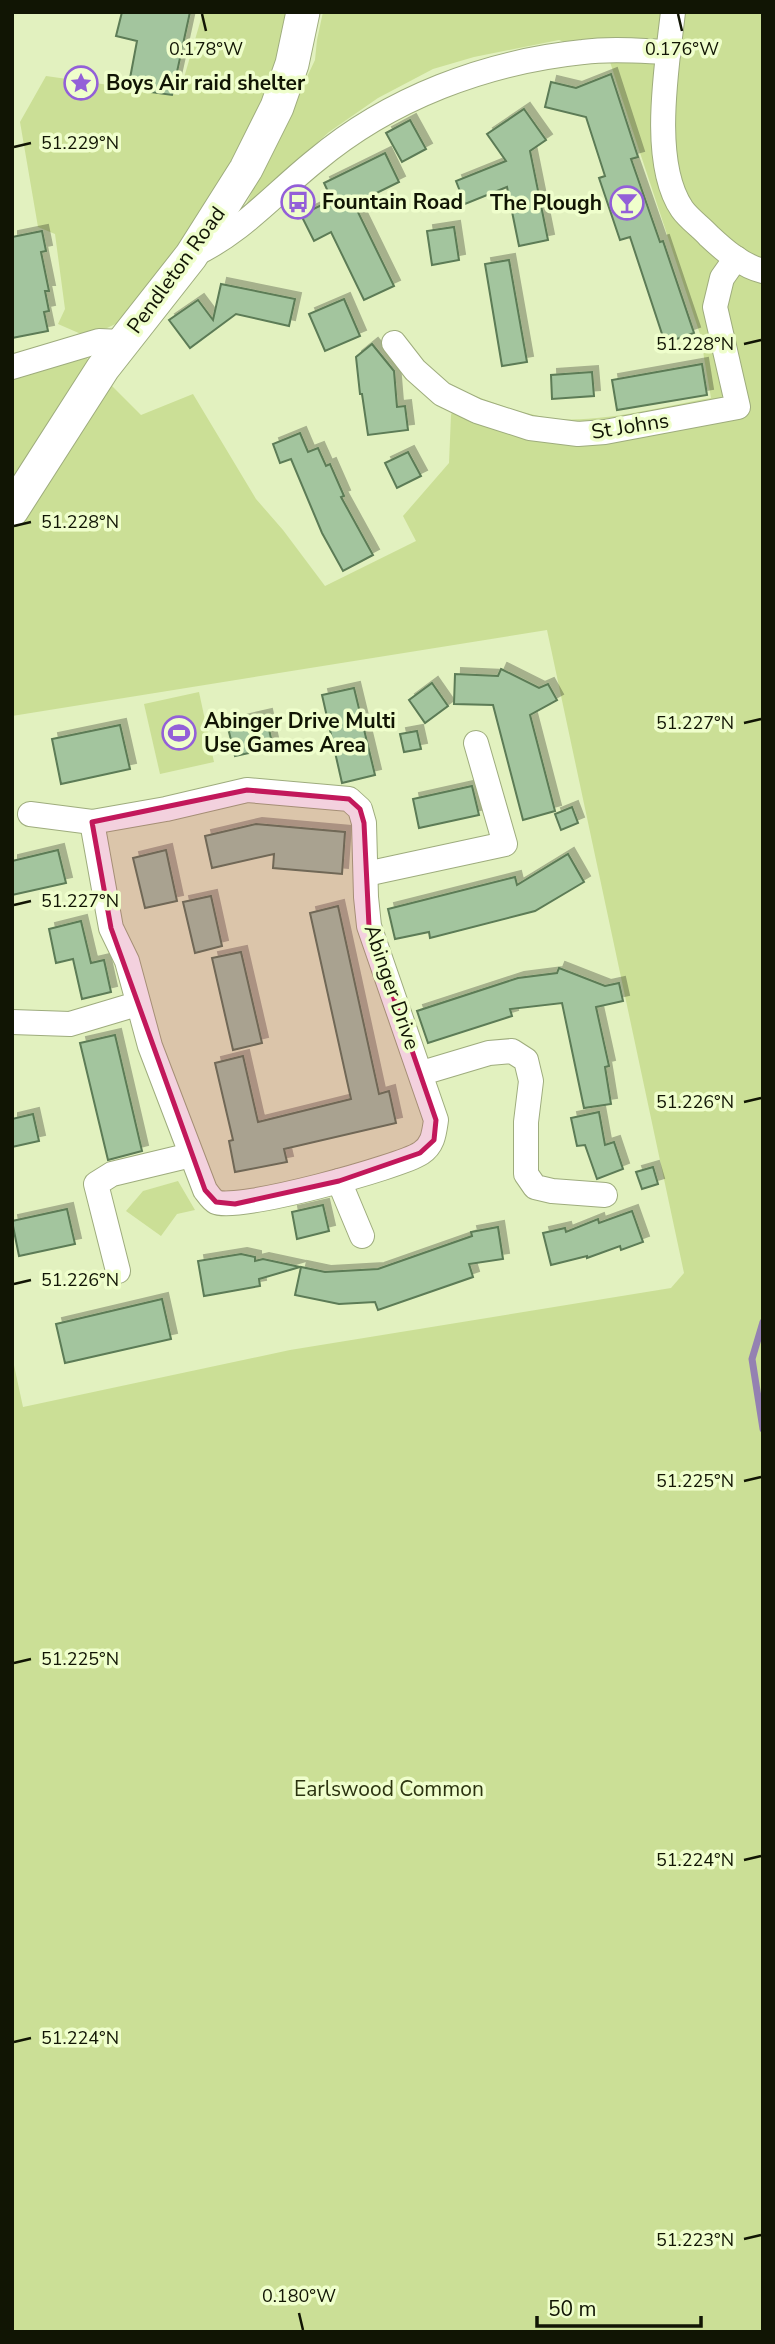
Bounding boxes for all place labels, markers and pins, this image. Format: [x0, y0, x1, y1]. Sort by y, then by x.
place icon: Boys Air raid shelter [62, 64, 100, 102]
place label: Boys Air raid shelter [106, 69, 306, 97]
bus stop icon: Fountain Road [279, 183, 317, 221]
bar icon: The Plough [608, 184, 646, 222]
place label: Fountain Road [322, 188, 463, 216]
place label: The Plough [490, 189, 602, 217]
place label: Abinger Drive Multi Use Games Area [204, 707, 396, 759]
sports icon: Abinger Drive Multi Use Games Area [160, 714, 198, 752]

